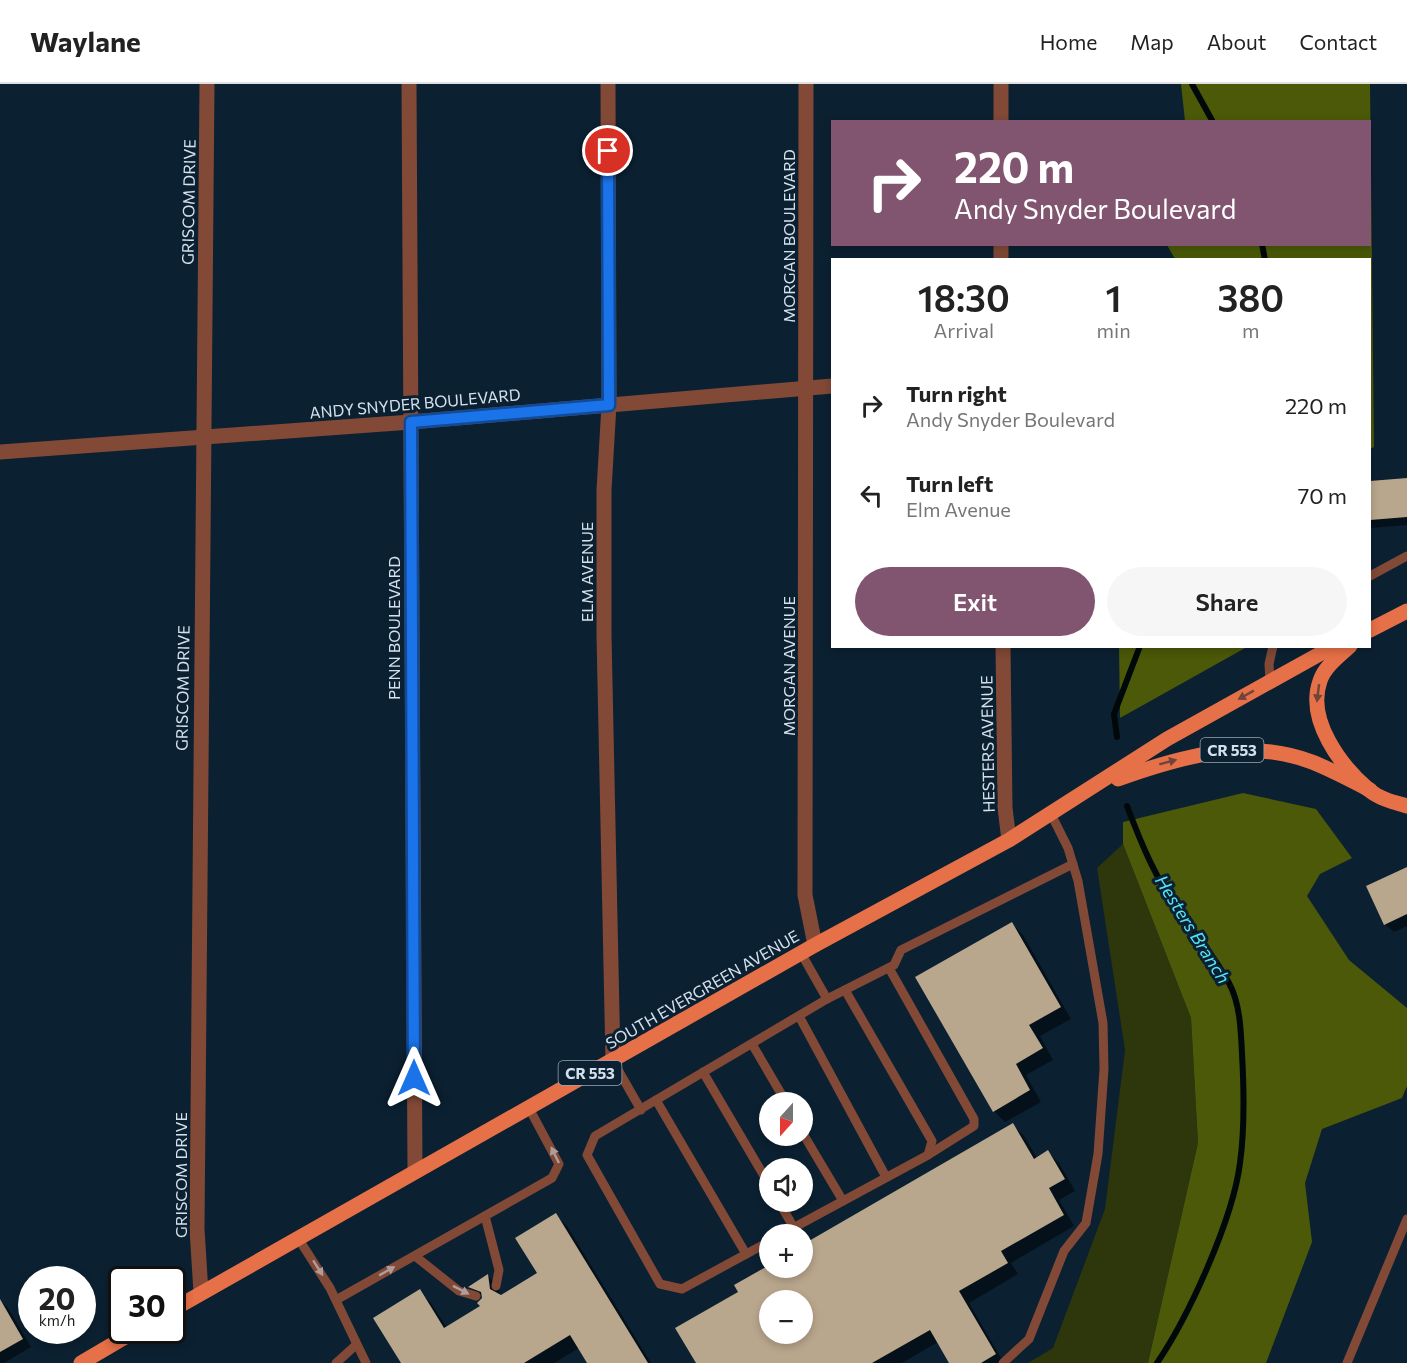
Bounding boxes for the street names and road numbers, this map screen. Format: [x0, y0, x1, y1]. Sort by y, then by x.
street label: GRISCOM DRIVE [177, 139, 199, 265]
street label: MORGAN BOULEVARD [779, 149, 798, 323]
street label: ANDY SNYDER BOULEVARD [309, 384, 521, 422]
street label: ELM AVENUE [577, 522, 596, 622]
street label: PENN BOULEVARD [384, 556, 403, 700]
street label: MORGAN AVENUE [779, 596, 798, 736]
street label: GRISCOM DRIVE [171, 625, 193, 751]
street label: HESTERS AVENUE [976, 675, 998, 813]
road number: CR 553 [1200, 738, 1264, 762]
street label: SOUTH EVERGREEN AVENUE [602, 926, 802, 1052]
road number: CR 553 [558, 1061, 622, 1085]
street label: GRISCOM DRIVE [171, 1112, 190, 1238]

